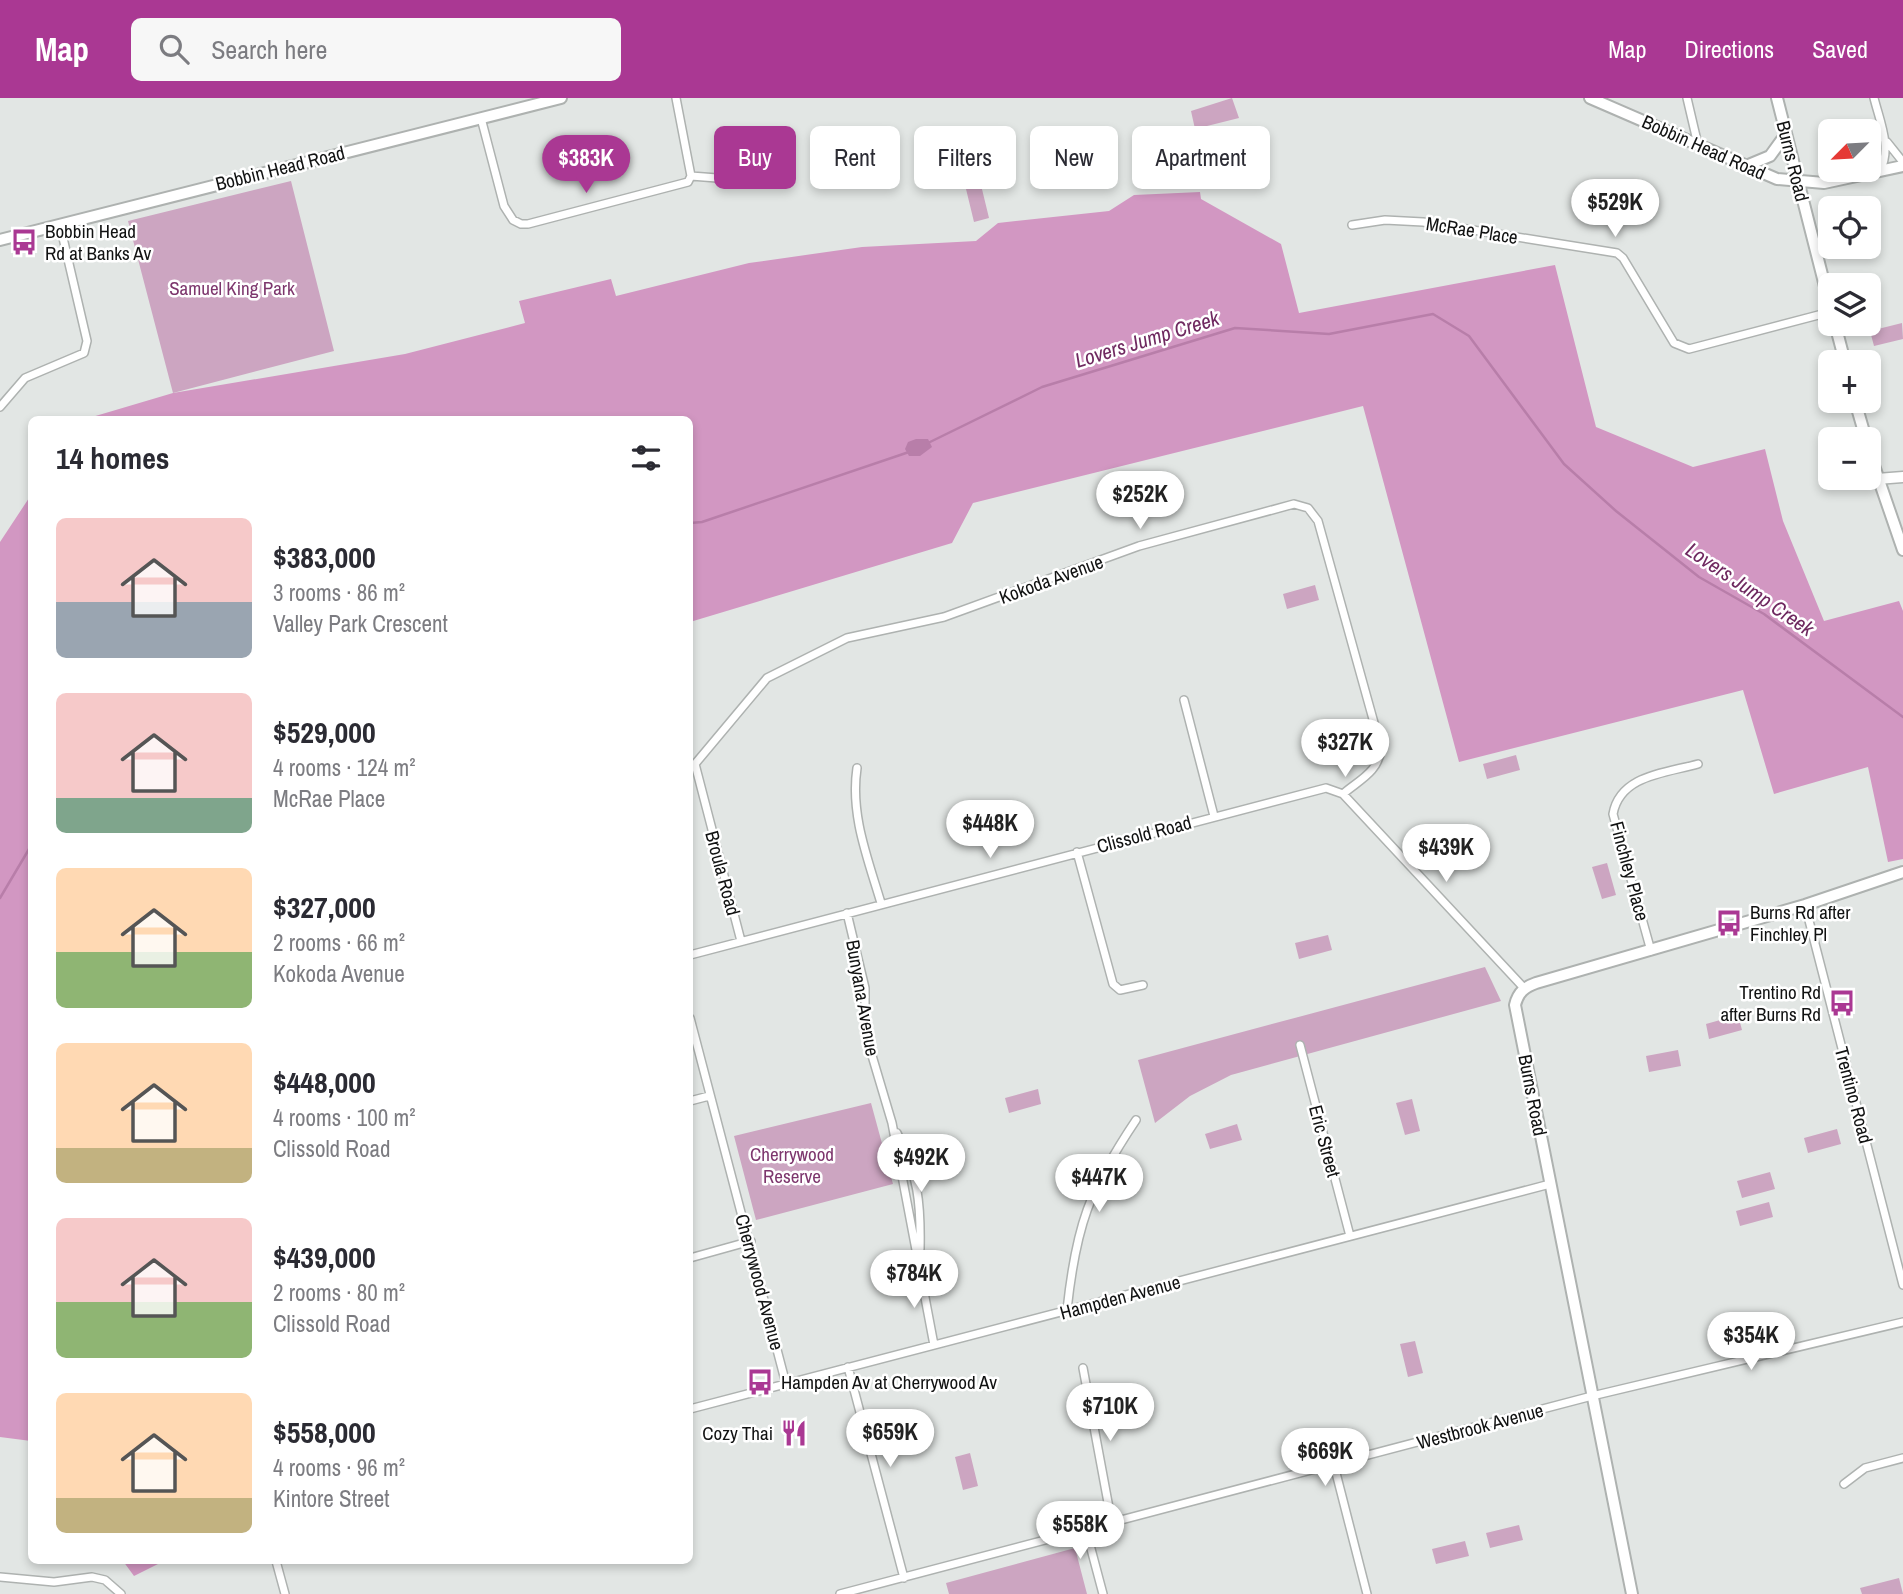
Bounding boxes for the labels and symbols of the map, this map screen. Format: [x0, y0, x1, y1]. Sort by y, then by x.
street label: Bobbin Head Road [1638, 108, 1770, 186]
street label: Burns Road [1770, 118, 1816, 204]
north arrow [1818, 119, 1881, 182]
pin: $383K [537, 136, 635, 195]
street label: Bobbin Head Road [213, 139, 347, 197]
pin: $529K [1566, 180, 1664, 239]
street label: McRae Place [1424, 210, 1520, 250]
place label: Bobbin Head Rd at Banks Av [45, 218, 151, 266]
bus stop icon: Bobbin Head Rd at Banks Av [9, 227, 39, 257]
park label: Samuel King Park [169, 275, 295, 301]
water label: Lovers Jump Creek [1071, 303, 1224, 375]
pin: $252K [1091, 472, 1189, 531]
water label: Lovers Jump Creek [1680, 535, 1821, 644]
street label: Kokoda Avenue [995, 548, 1107, 610]
pin: $327K [1296, 720, 1394, 779]
pin: $448K [941, 800, 1039, 860]
street label: Clissold Road [1094, 809, 1194, 859]
street label: Finchley Place [1604, 818, 1656, 924]
pin: $439K [1397, 824, 1495, 884]
street label: Broula Road [699, 828, 747, 918]
place label: Burns Rd after Finchley Pl [1750, 899, 1851, 947]
bus stop icon: Burns Rd after Finchley Pl [1714, 908, 1744, 938]
street label: Bunyana Avenue [840, 938, 886, 1058]
place label: Trentino Rd after Burns Rd [1721, 979, 1821, 1027]
bus stop icon: Trentino Rd after Burns Rd [1827, 988, 1857, 1018]
street label: Trentino Road [1829, 1044, 1879, 1146]
street label: Burns Road [1512, 1052, 1554, 1138]
street label: Eric Street [1303, 1102, 1347, 1181]
pin: $492K [872, 1134, 970, 1194]
park label: Cherrywood Reserve [750, 1141, 834, 1189]
pin: $447K [1050, 1154, 1148, 1214]
street label: Cherrywood Avenue [729, 1211, 791, 1353]
pin: $784K [865, 1250, 963, 1310]
street label: Hampden Avenue [1057, 1268, 1183, 1326]
pin: $354K [1702, 1312, 1800, 1372]
bus stop icon: Hampden Av at Cherrywood Av [745, 1367, 775, 1397]
place label: Hampden Av at Cherrywood Av [781, 1369, 997, 1395]
pin: $710K [1061, 1384, 1159, 1443]
street label: Westbrook Avenue [1414, 1397, 1546, 1455]
pin: $659K [841, 1410, 939, 1469]
restaurant icon: Cozy Thai [779, 1418, 809, 1448]
place label: Cozy Thai [702, 1420, 773, 1446]
pin: $669K [1276, 1428, 1374, 1488]
pin: $558K [1031, 1502, 1129, 1561]

